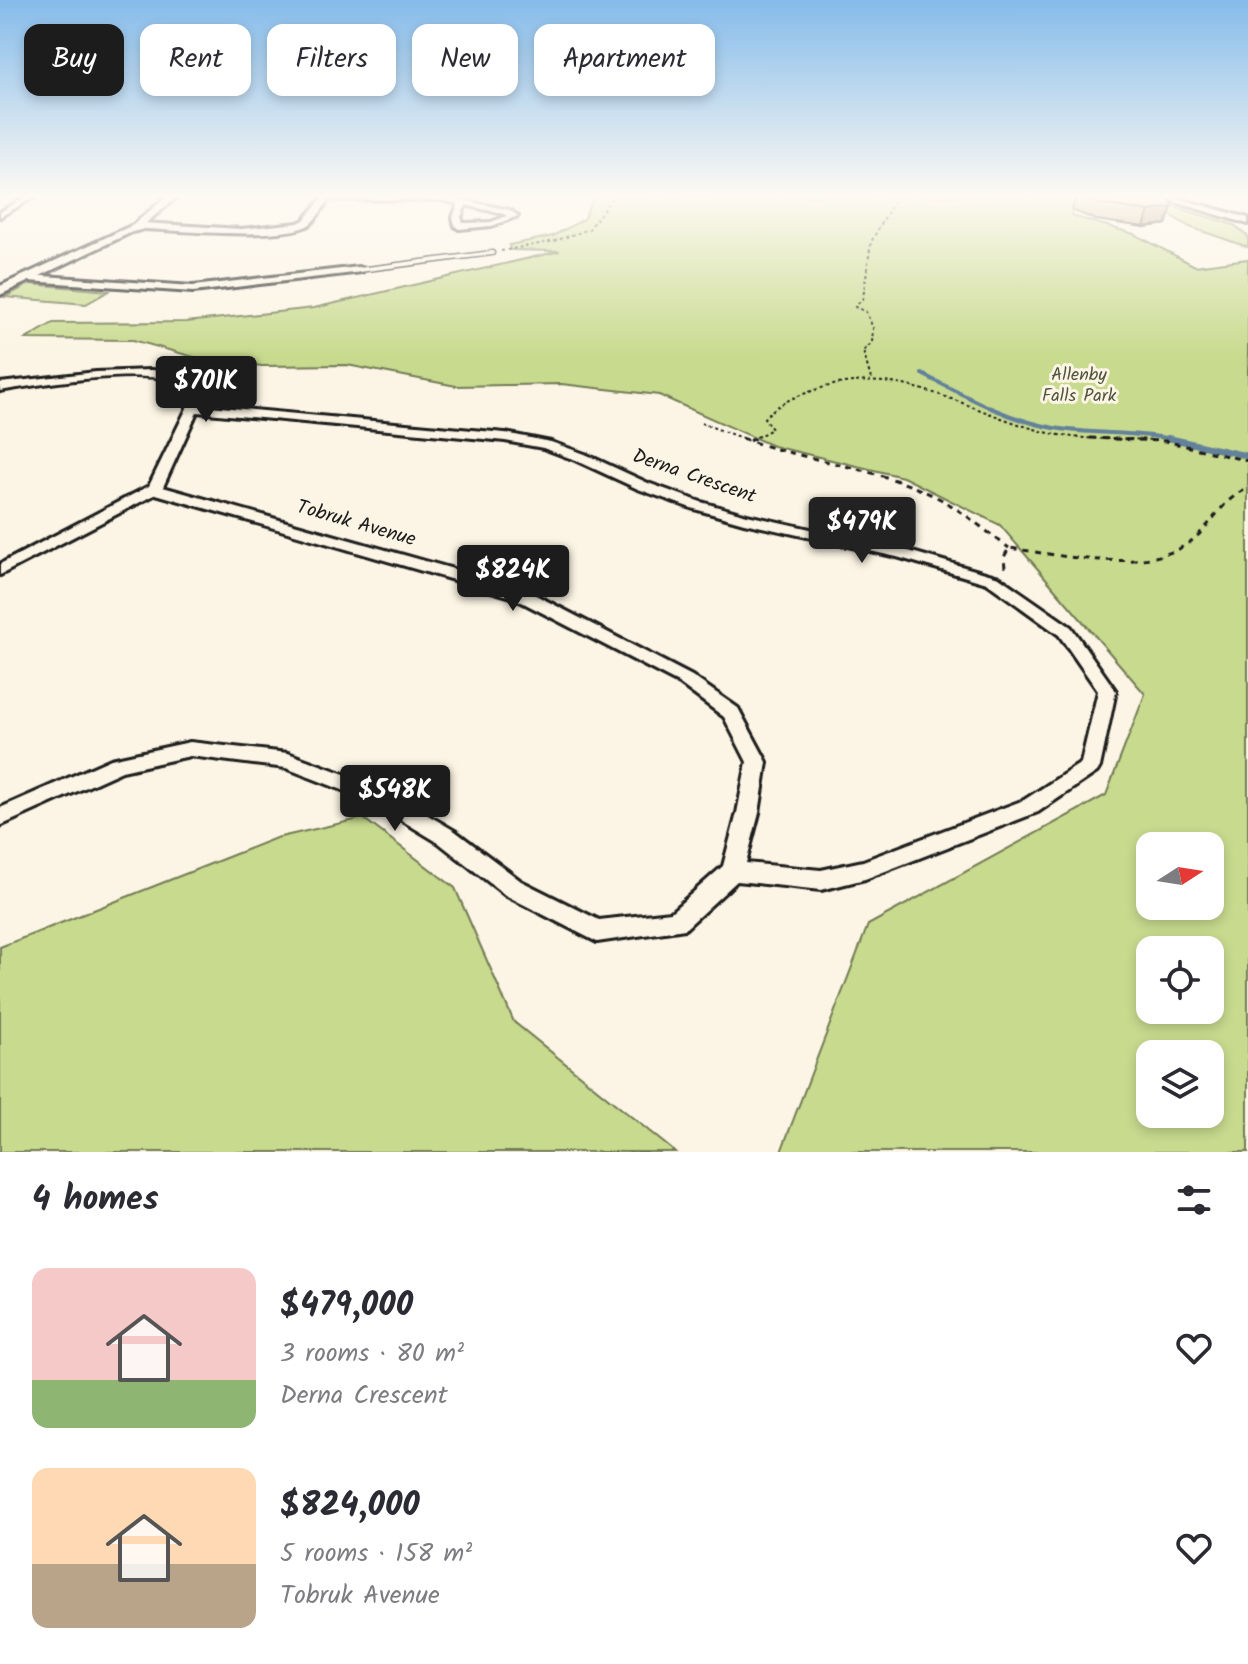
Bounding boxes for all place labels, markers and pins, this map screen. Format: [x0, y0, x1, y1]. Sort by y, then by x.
pin: $701K [150, 356, 262, 424]
pin: $479K [806, 497, 918, 565]
pin: $824K [457, 545, 569, 613]
pin: $548K [339, 765, 451, 833]

